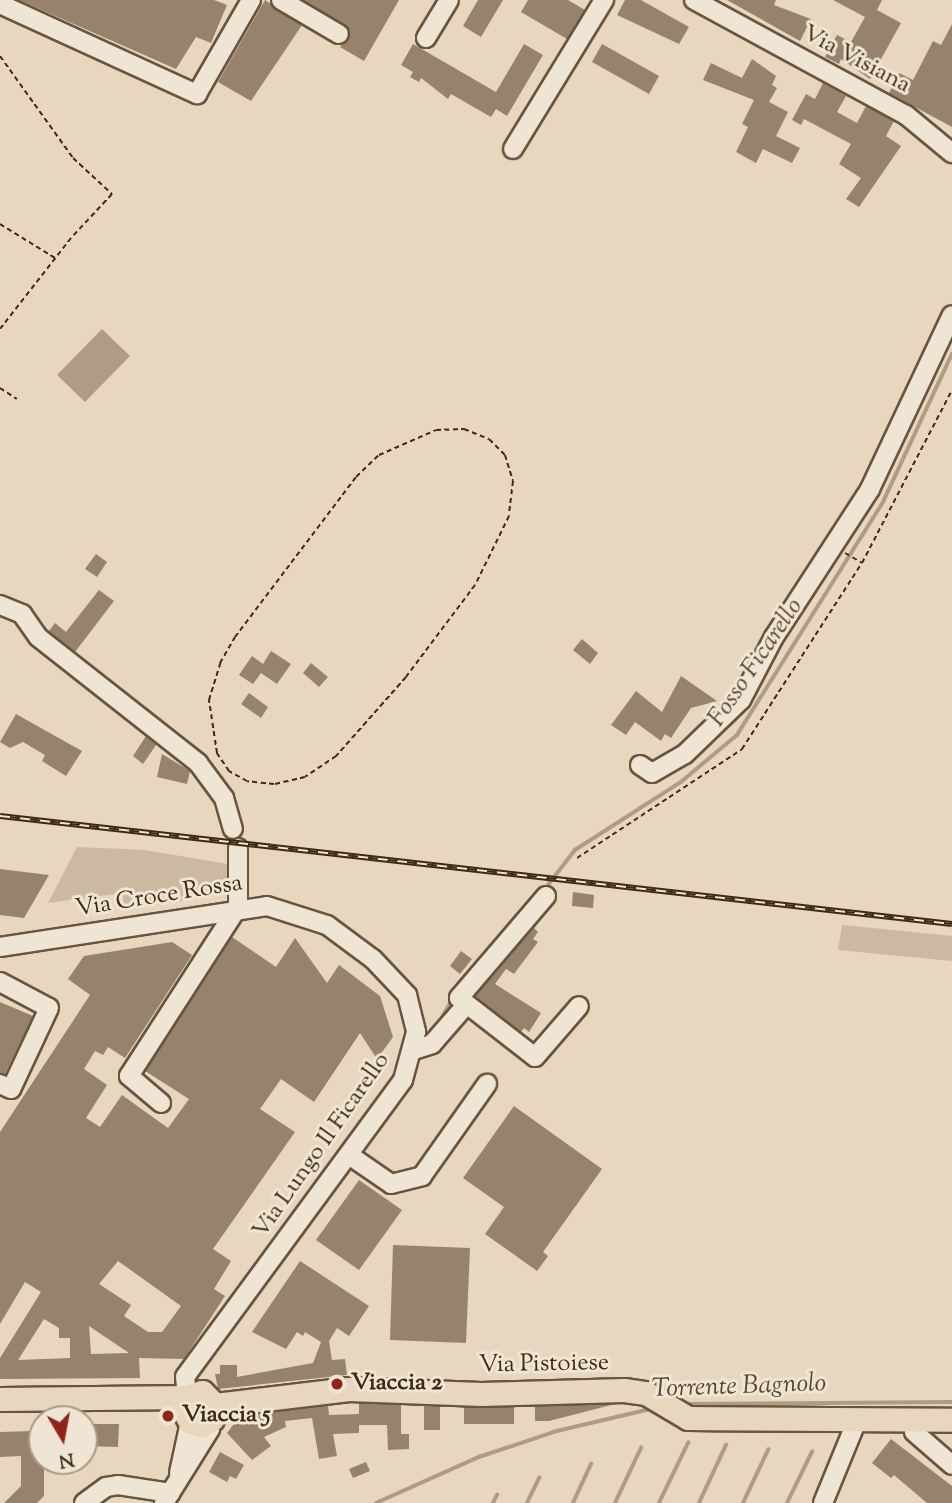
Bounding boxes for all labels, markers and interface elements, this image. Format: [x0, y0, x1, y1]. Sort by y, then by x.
street label: Via Visiana [797, 20, 915, 100]
water label: Fosso Ficarello [702, 593, 810, 733]
street label: Via Croce Rossa [73, 870, 245, 924]
street label: Via Lungo Il Ficarello [247, 1048, 397, 1244]
street label: Via Pistoiese [479, 1349, 609, 1381]
water label: Torrente Bagnolo [651, 1368, 827, 1406]
place label: Viaccia 2 [351, 1370, 442, 1398]
marker: Viaccia 2 [329, 1376, 345, 1392]
place label: Viaccia 5 [182, 1402, 270, 1430]
north arrow [28, 1405, 98, 1475]
marker: Viaccia 5 [160, 1408, 176, 1424]
text: N [57, 1445, 76, 1474]

